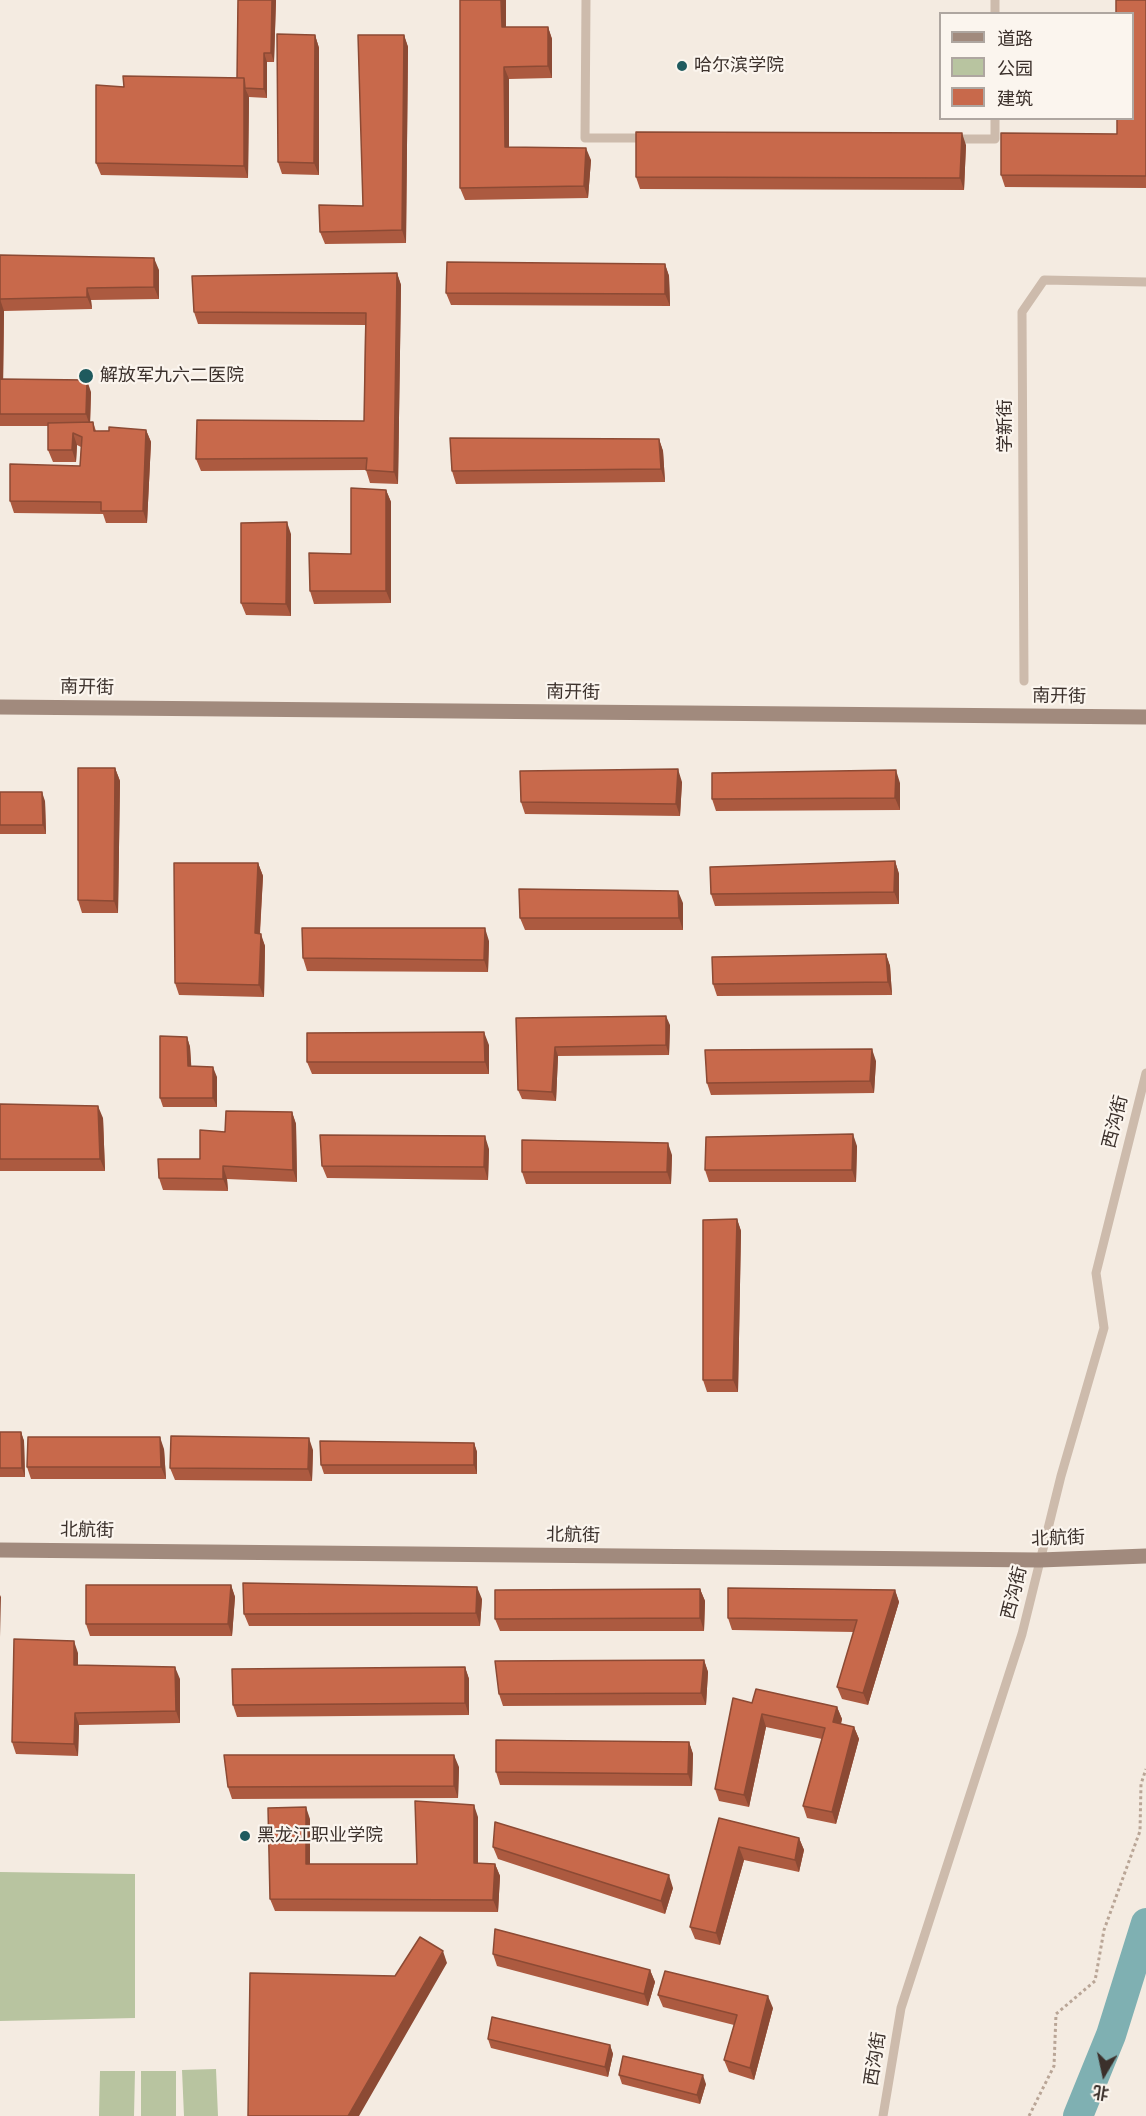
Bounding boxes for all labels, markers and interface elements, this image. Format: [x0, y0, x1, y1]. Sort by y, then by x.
legend [939, 12, 1134, 120]
text: 道路 [997, 28, 1033, 50]
place label: 哈尔滨学院 [694, 55, 784, 77]
text: 公园 [997, 58, 1033, 80]
marker: 哈尔滨学院 [675, 59, 689, 73]
text: 建筑 [997, 88, 1033, 110]
place label: 解放军九六二医院 [100, 365, 244, 387]
marker: 解放军九六二医院 [77, 367, 95, 385]
street label: 学新街 [995, 399, 1017, 453]
street label: 南开街 [60, 677, 114, 699]
street label: 南开街 [546, 682, 600, 704]
street label: 南开街 [1032, 686, 1086, 708]
street label: 西沟街 [1099, 1093, 1133, 1151]
street label: 北航街 [60, 1520, 114, 1542]
street label: 北航街 [546, 1525, 600, 1547]
street label: 北航街 [1031, 1527, 1085, 1551]
street label: 西沟街 [998, 1564, 1032, 1622]
place label: 黑龙江职业学院 [257, 1825, 383, 1847]
marker: 黑龙江职业学院 [238, 1829, 252, 1843]
street label: 西沟街 [861, 2031, 891, 2087]
north arrow [1074, 2044, 1134, 2104]
text: 北 [1092, 2081, 1111, 2103]

